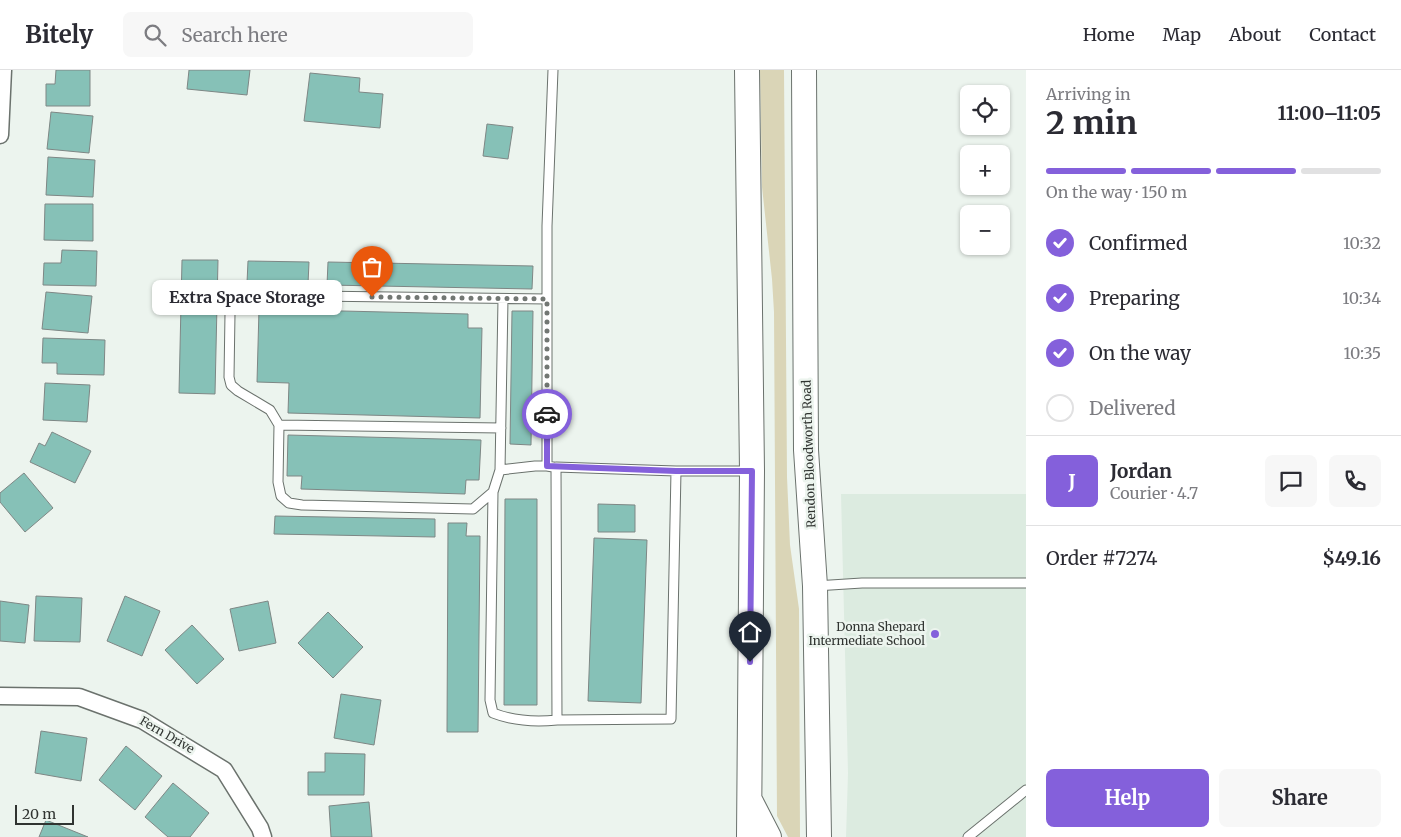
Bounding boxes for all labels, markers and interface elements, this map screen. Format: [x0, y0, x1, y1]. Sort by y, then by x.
search box [123, 12, 473, 57]
text: Bitely [25, 19, 93, 50]
icon: search [141, 21, 169, 49]
text: Search here [181, 23, 288, 47]
text: Home [1083, 23, 1135, 46]
text: Map [1163, 23, 1201, 46]
text: About [1229, 23, 1281, 46]
text: Contact [1309, 23, 1376, 46]
text: Arriving in [1046, 84, 1131, 104]
map controls [960, 85, 1010, 255]
button: locate [960, 85, 1010, 135]
text: 11:00–11:05 [1277, 101, 1381, 125]
text: 2 min [1046, 103, 1137, 143]
button: + [960, 145, 1010, 195]
text: On the way · 150 m [1046, 182, 1187, 202]
button: − [960, 205, 1010, 255]
icon: check [1046, 229, 1074, 257]
text: Confirmed [1089, 231, 1187, 255]
text: 10:32 [1343, 233, 1381, 253]
pin [351, 246, 393, 297]
icon: bag [358, 253, 386, 281]
callout: Extra Space Storage [152, 280, 342, 314]
icon: check [1046, 284, 1074, 312]
text: Preparing [1089, 286, 1180, 310]
text: Extra Space Storage [169, 287, 325, 307]
text: 10:34 [1342, 288, 1381, 308]
icon: check [1046, 339, 1074, 367]
text: On the way [1089, 341, 1191, 365]
text: 10:35 [1343, 343, 1381, 363]
street label: Rendon Bloodworth Road [798, 380, 819, 528]
courier [522, 389, 572, 439]
text: Delivered [1089, 396, 1176, 420]
icon: car [533, 400, 561, 428]
button: chat [1265, 455, 1317, 507]
button: phone [1329, 455, 1381, 507]
text: Jordan [1110, 459, 1172, 483]
text: J [1068, 469, 1076, 493]
text: Courier · 4.7 [1110, 483, 1198, 503]
text: Order #7274 [1046, 546, 1157, 570]
text: $49.16 [1322, 546, 1381, 570]
pin [729, 611, 771, 662]
icon: home [736, 618, 764, 646]
place label: Donna Shepard Intermediate School [808, 619, 925, 648]
marker: Donna Shepard Intermediate School [929, 628, 941, 640]
street label: Fern Drive [137, 713, 197, 756]
button: Help [1046, 769, 1209, 827]
button: Share [1219, 769, 1381, 827]
scale bar [15, 802, 74, 825]
text: 20 m [22, 805, 56, 823]

